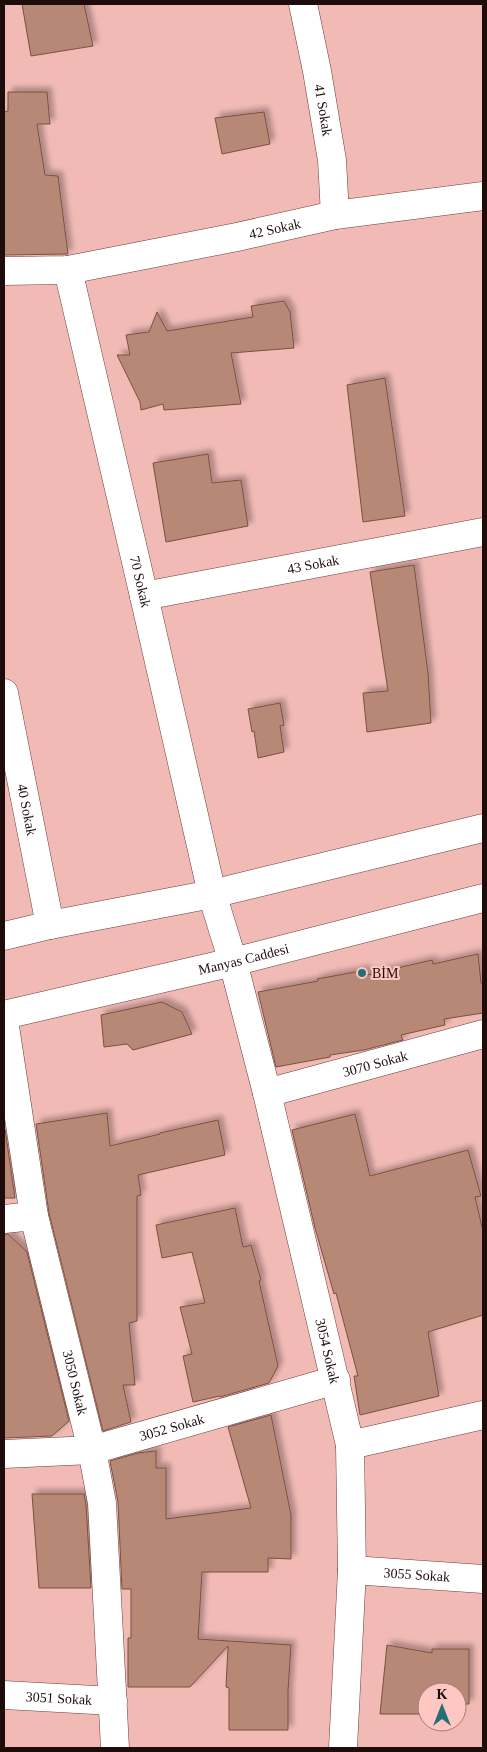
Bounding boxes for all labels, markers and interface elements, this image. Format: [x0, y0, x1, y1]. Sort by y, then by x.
street label: 41 Sokak [312, 83, 335, 137]
street label: 42 Sokak [248, 215, 302, 242]
street label: 43 Sokak [286, 552, 340, 576]
street label: 70 Sokak [127, 554, 154, 609]
street label: 40 Sokak [15, 783, 40, 837]
street label: Manyas Caddesi [197, 940, 291, 977]
place label: BİM [372, 966, 399, 981]
marker: BİM [356, 967, 368, 979]
street label: 3070 Sokak [341, 1047, 409, 1079]
street label: 3054 Sokak [313, 1317, 343, 1385]
street label: 3050 Sokak [60, 1349, 91, 1417]
street label: 3052 Sokak [138, 1411, 206, 1444]
street label: 3055 Sokak [383, 1565, 451, 1584]
north arrow [417, 1682, 467, 1732]
text: K [437, 1687, 448, 1702]
street label: 3051 Sokak [25, 1689, 93, 1707]

